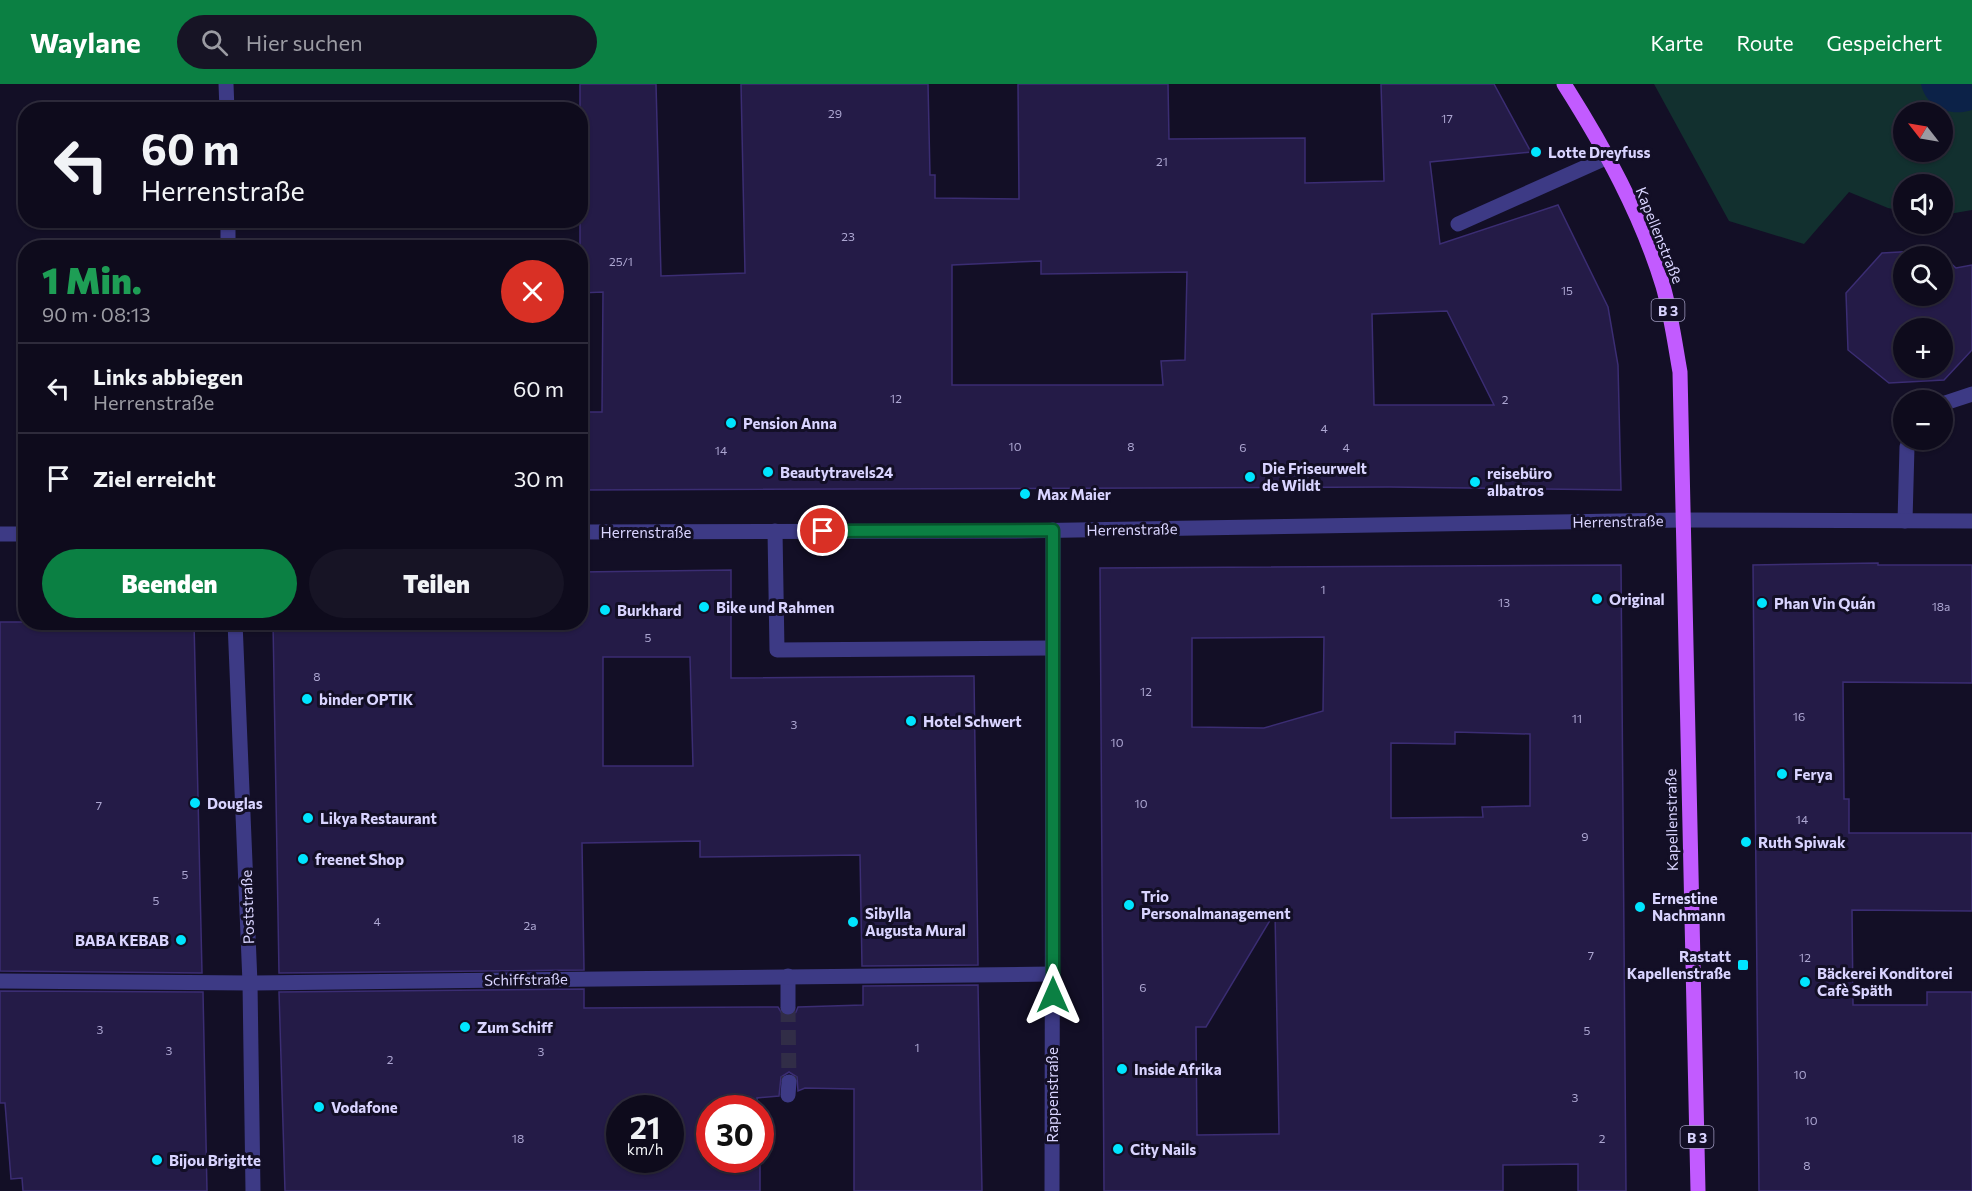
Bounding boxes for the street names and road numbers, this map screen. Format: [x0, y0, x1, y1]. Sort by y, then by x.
street label: Kapellenstraße [1632, 184, 1688, 286]
road number: B 3 [1652, 299, 1684, 321]
street label: Herrenstraße [1572, 511, 1664, 531]
street label: Herrenstraße [1086, 519, 1178, 539]
street label: Herrenstraße [600, 523, 692, 541]
street label: Kapellenstraße [1661, 769, 1681, 871]
street label: Poststraße [237, 869, 257, 945]
street label: Schiffstraße [484, 969, 568, 989]
street label: Rappenstraße [1043, 1047, 1061, 1143]
road number: B 3 [1680, 1126, 1714, 1148]

